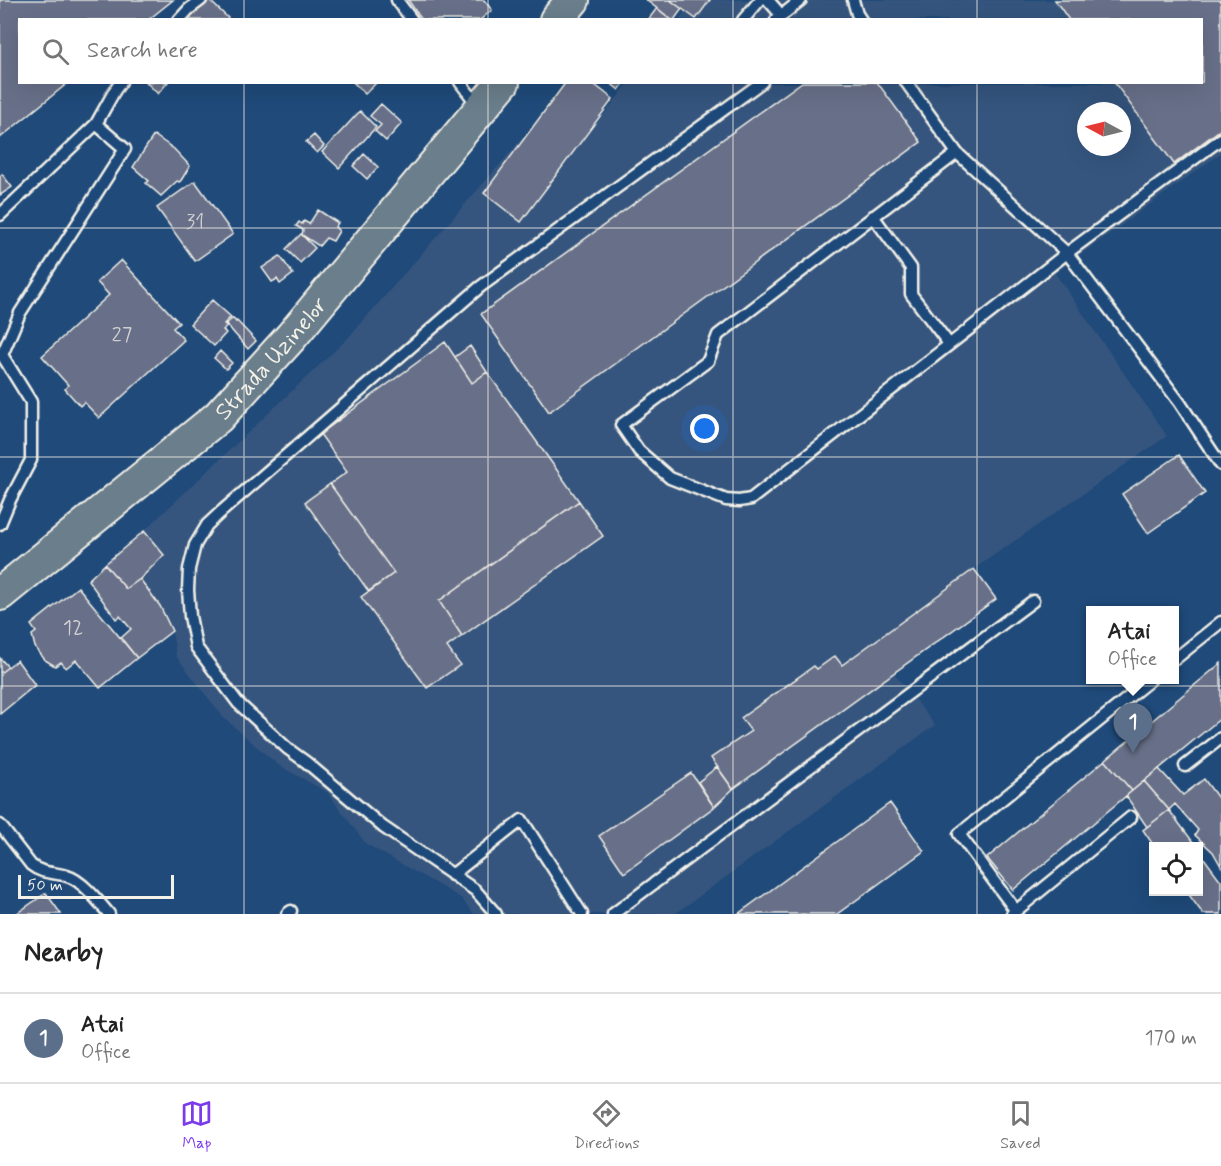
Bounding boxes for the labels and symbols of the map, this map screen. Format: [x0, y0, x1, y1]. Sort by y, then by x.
north arrow [1077, 102, 1131, 156]
house number: 31 [186, 208, 204, 236]
street label: Strada Uzinelor [209, 291, 335, 427]
house number: 27 [112, 321, 132, 349]
your location [690, 414, 719, 443]
house number: 12 [63, 614, 83, 642]
pin: 1 [1114, 704, 1152, 753]
scale bar [18, 872, 174, 900]

